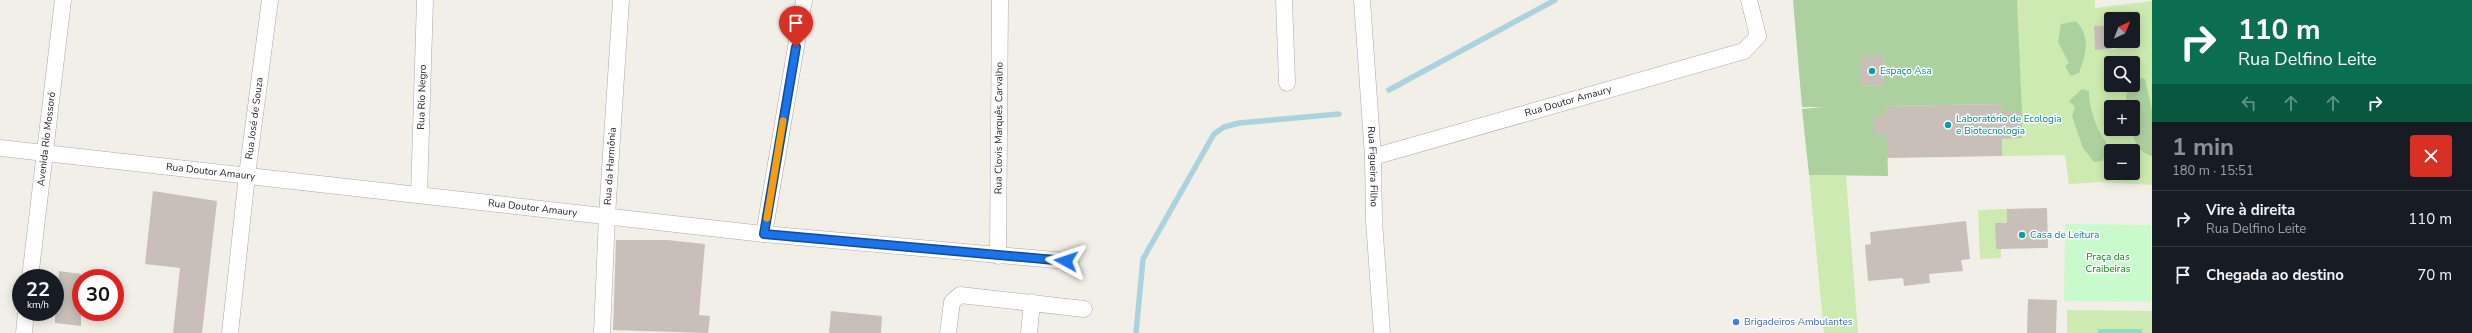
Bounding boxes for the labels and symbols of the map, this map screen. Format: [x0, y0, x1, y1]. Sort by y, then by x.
pin [779, 6, 813, 47]
north arrow [2104, 12, 2140, 48]
street label: Rua Clovis Marquês Carvalho [991, 61, 1007, 194]
street label: Rua Rio Negro [414, 64, 430, 130]
place label: Espaço Asa [1880, 64, 1932, 78]
marker: Espaço Asa [1867, 66, 1877, 76]
street label: Rua José de Souza [242, 76, 267, 160]
street label: Rua Doutor Amaury [1523, 82, 1614, 120]
street label: Avenida Rio Mossoró [34, 91, 59, 187]
place label: Laboratório de Ecologia e Biotecnologia [1956, 112, 2062, 138]
marker: Laboratório de Ecologia e Biotecnologia [1943, 120, 1953, 130]
street label: Rua Figueira Filho [1364, 126, 1381, 207]
street label: Rua da Harmônia [601, 127, 620, 206]
street label: Rua Doutor Amaury [165, 160, 257, 184]
street label: Rua Doutor Amaury [487, 196, 579, 220]
place label: Casa de Leitura [2030, 228, 2099, 242]
marker: Casa de Leitura [2017, 230, 2027, 240]
position arrow [1045, 240, 1087, 282]
park label: Praça das Craibeiras [2086, 250, 2131, 276]
speed limit sign: 30 [72, 269, 124, 321]
place label: Brigadeiros Ambulantes [1744, 315, 1853, 329]
marker: Brigadeiros Ambulantes [1731, 317, 1741, 327]

